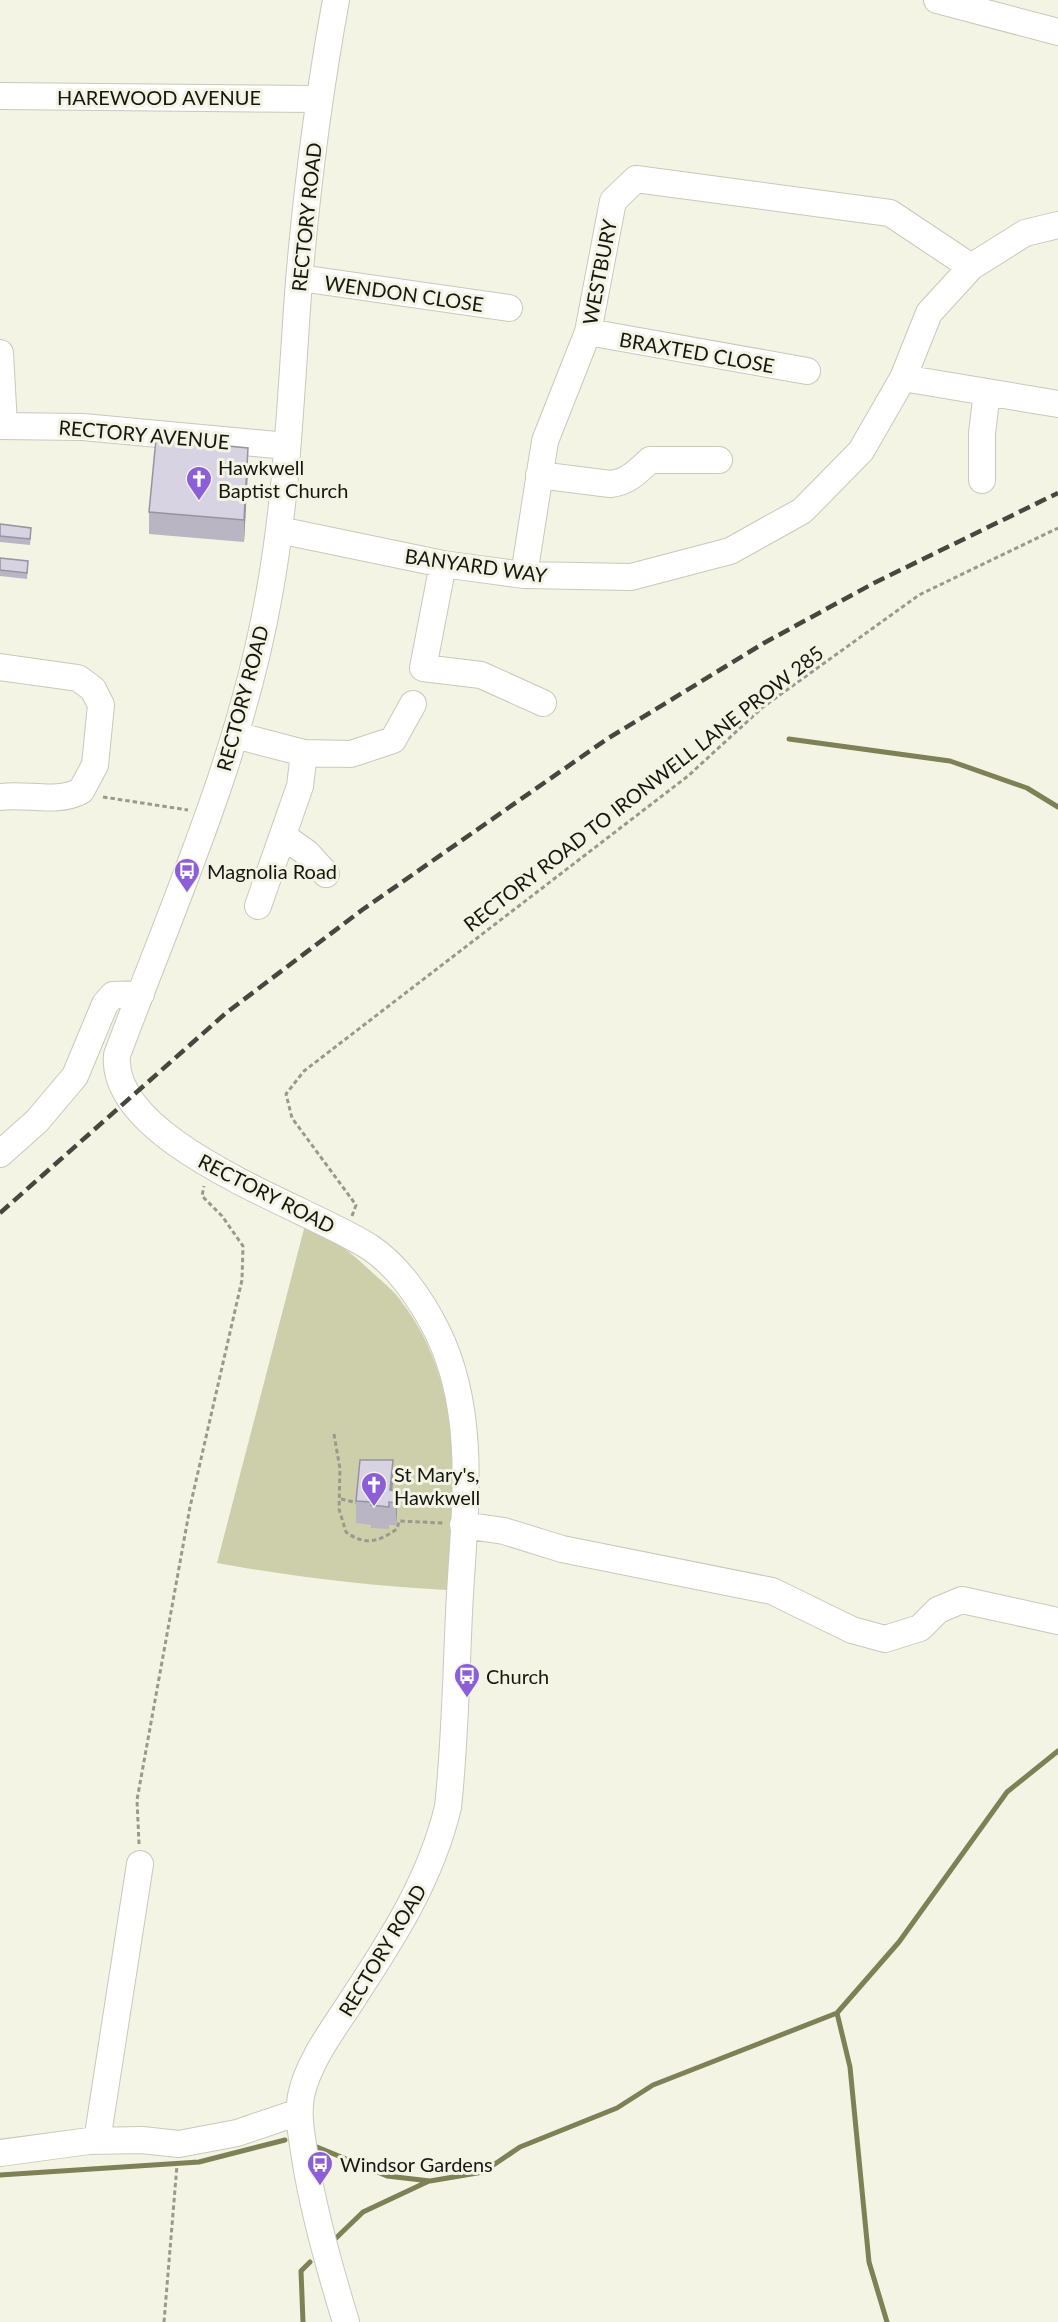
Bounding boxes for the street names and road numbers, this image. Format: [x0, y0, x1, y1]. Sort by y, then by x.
street label: HAREWOOD AVENUE [57, 85, 261, 109]
street label: RECTORY ROAD [286, 141, 326, 293]
street label: WESTBURY [577, 217, 621, 327]
street label: WENDON CLOSE [323, 270, 485, 316]
street label: BRAXTED CLOSE [618, 327, 776, 377]
street label: RECTORY AVENUE [58, 415, 230, 453]
street label: BANYARD WAY [403, 543, 549, 587]
street label: RECTORY ROAD [211, 623, 273, 773]
street label: RECTORY ROAD TO IRONWELL LANE PROW 285 [458, 640, 828, 936]
street label: RECTORY ROAD [195, 1148, 339, 1238]
street label: RECTORY ROAD [333, 1880, 431, 2020]

